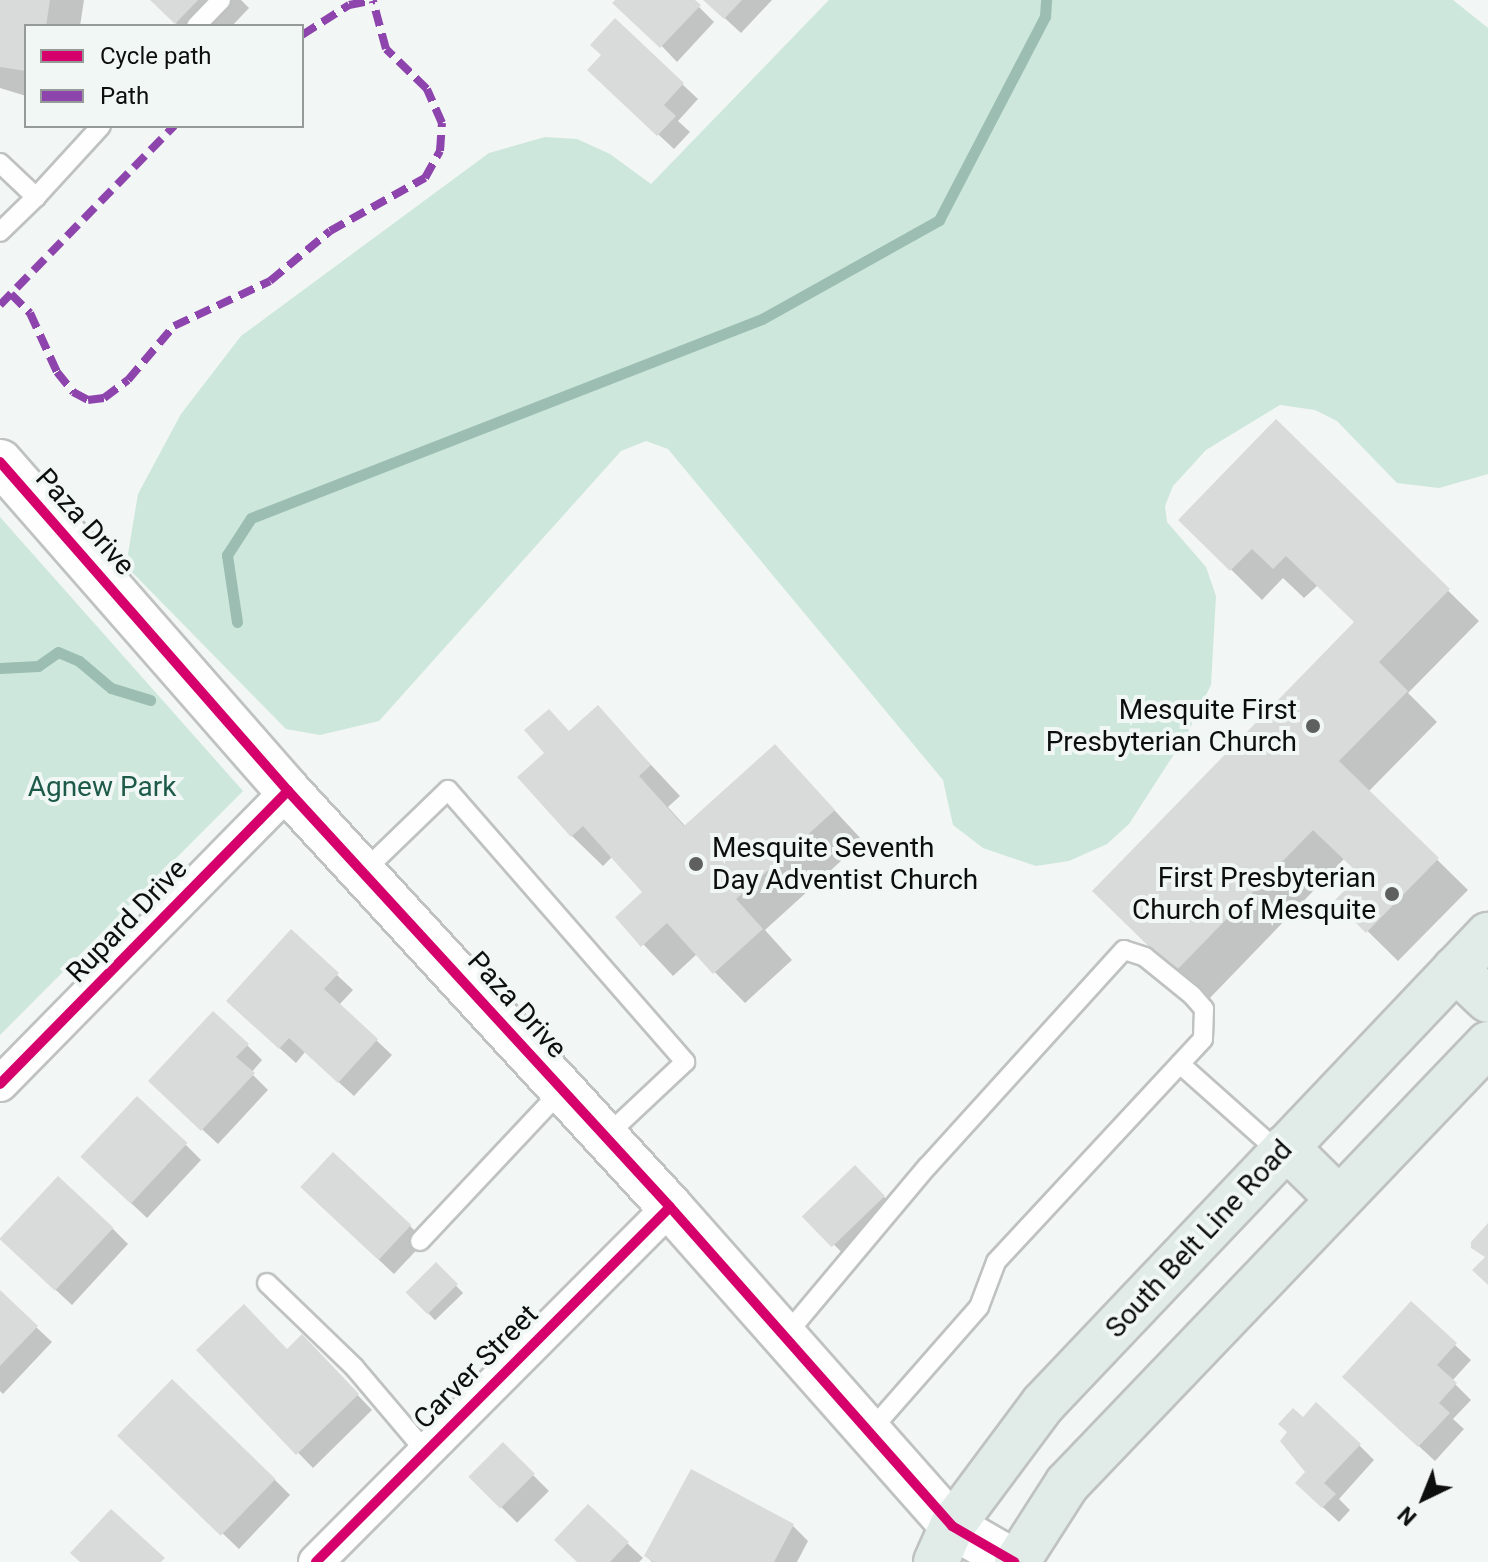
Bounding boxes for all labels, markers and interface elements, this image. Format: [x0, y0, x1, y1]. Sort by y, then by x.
legend [24, 24, 304, 128]
text: Cycle path [100, 42, 212, 70]
text: Path [100, 82, 149, 110]
street label: Paza Drive [28, 462, 142, 582]
place label: Mesquite First Presbyterian Church [1046, 693, 1297, 759]
marker: Mesquite First Presbyterian Church [1304, 717, 1322, 735]
park label: Agnew Park [28, 770, 176, 804]
place label: Mesquite Seventh Day Adventist Church [712, 831, 978, 897]
street label: Rupard Drive [60, 852, 194, 990]
marker: Mesquite Seventh Day Adventist Church [687, 855, 705, 873]
place label: First Presbyterian Church of Mesquite [1132, 861, 1376, 927]
marker: First Presbyterian Church of Mesquite [1383, 885, 1401, 903]
street label: Paza Drive [460, 945, 574, 1065]
street label: South Belt Line Road [1099, 1133, 1299, 1345]
street label: Carver Street [407, 1298, 545, 1436]
north arrow [1384, 1458, 1464, 1538]
text: N [1393, 1501, 1421, 1530]

